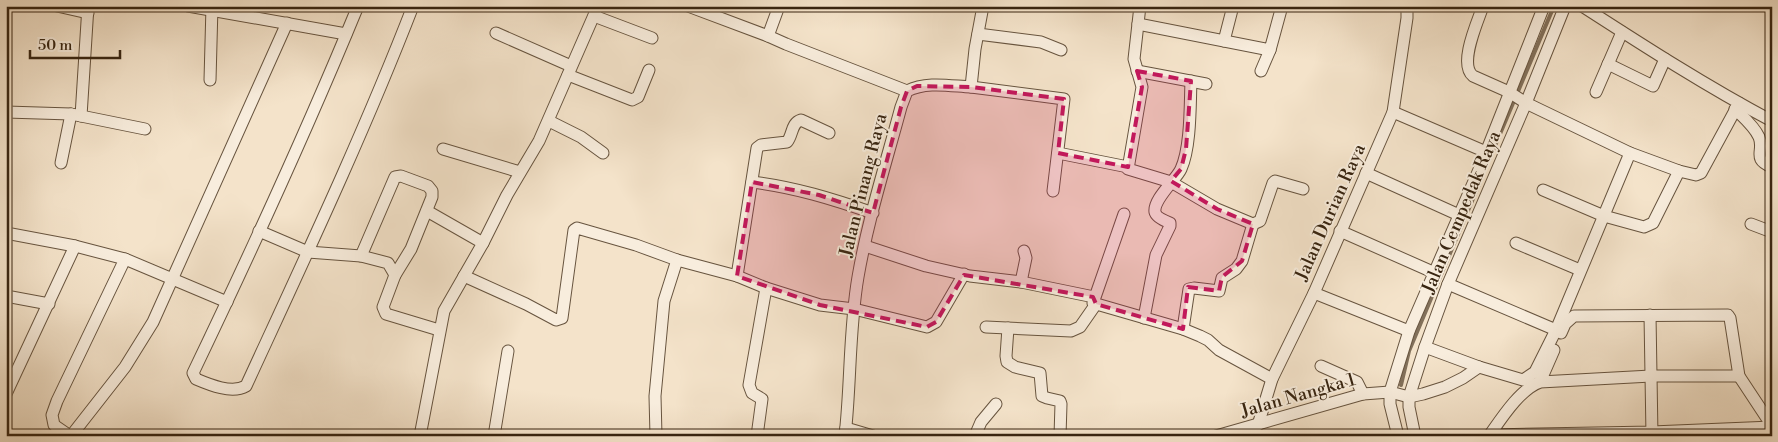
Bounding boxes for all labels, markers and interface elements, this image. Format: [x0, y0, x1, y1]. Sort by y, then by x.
scale bar [30, 28, 120, 60]
text: 50 m [38, 36, 72, 55]
street label: Jalan Pinang Raya [834, 110, 893, 260]
street label: Jalan Cempedak Raya [1416, 127, 1506, 298]
street label: Jalan Durian Raya [1290, 140, 1371, 285]
street label: Jalan Nangka 1 [1237, 368, 1358, 423]

